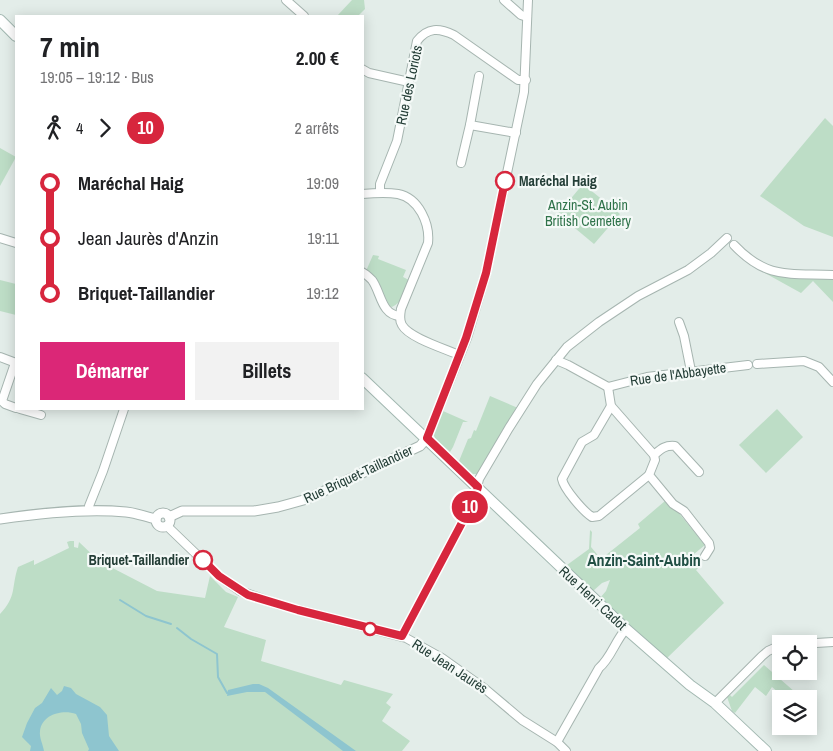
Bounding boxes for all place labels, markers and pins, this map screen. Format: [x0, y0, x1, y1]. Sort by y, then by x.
marker: Maréchal Haig [495, 171, 515, 191]
place label: Maréchal Haig [519, 172, 597, 190]
marker: Briquet-Taillandier [193, 550, 213, 570]
place label: Briquet-Taillandier [88, 551, 190, 569]
unlabelled marker [363, 622, 377, 636]

